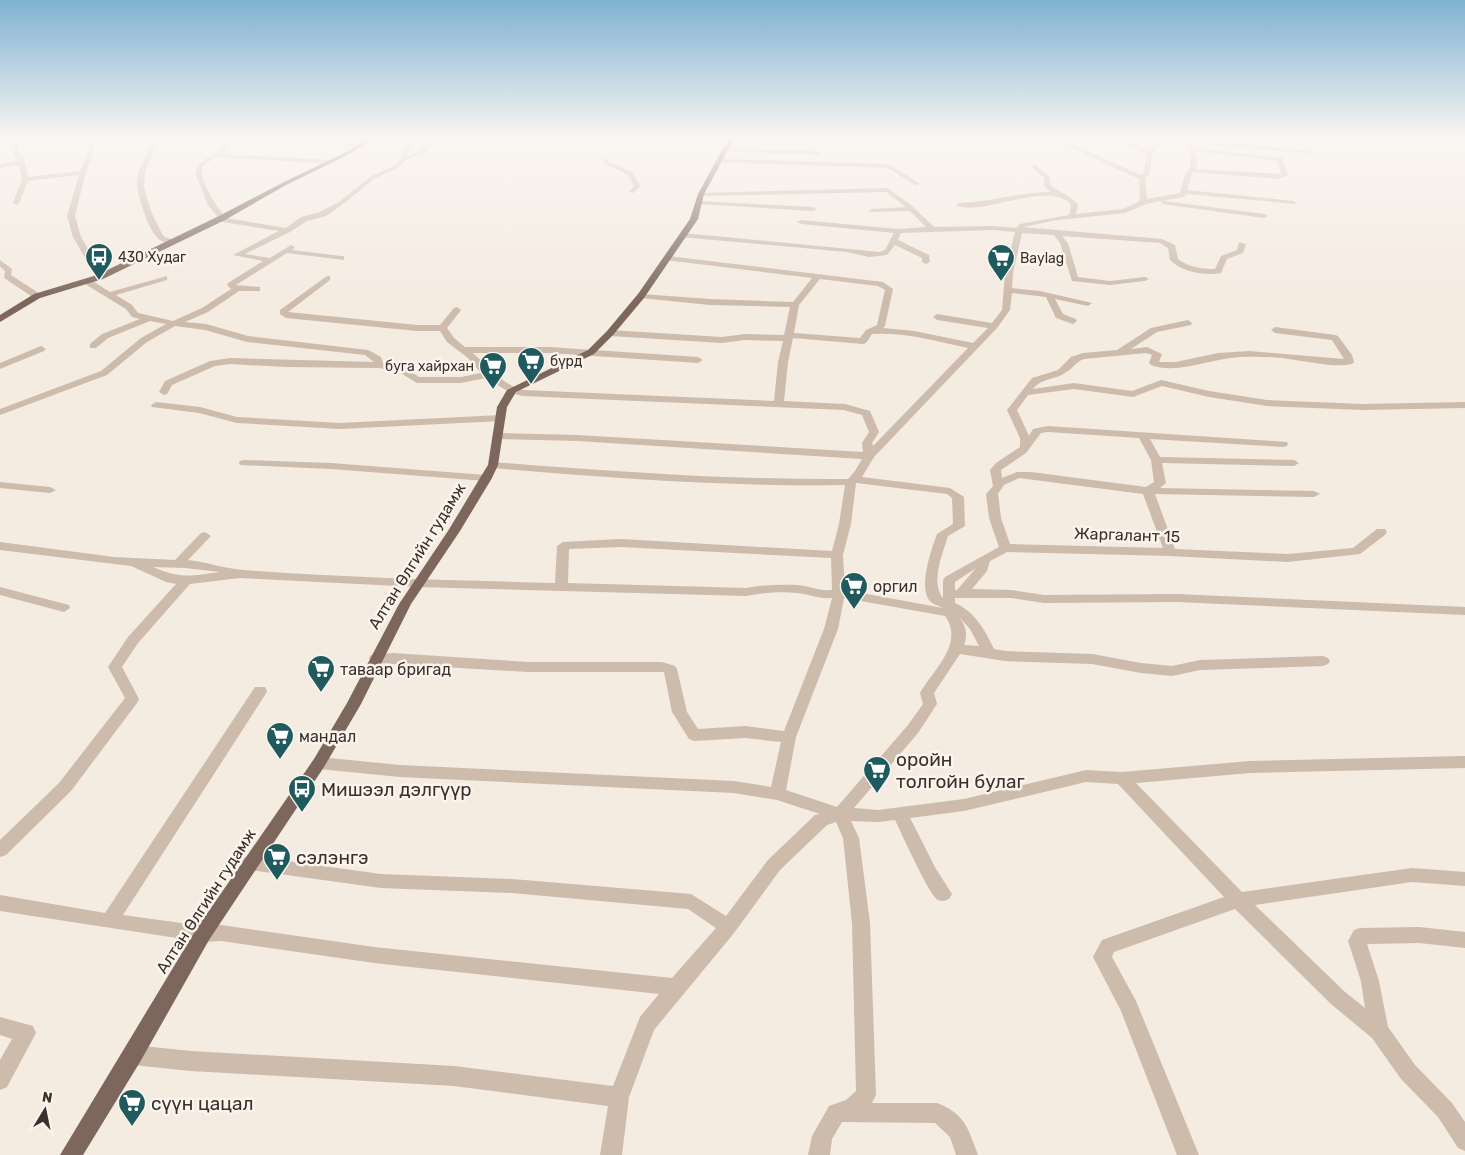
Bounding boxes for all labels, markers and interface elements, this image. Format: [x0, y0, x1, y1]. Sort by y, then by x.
bus stop icon: 430 Худаг [84, 242, 114, 281]
supermarket icon: Baylag [986, 243, 1016, 282]
place label: 430 Худаг [118, 249, 186, 266]
place label: Baylag [1020, 250, 1064, 267]
supermarket icon: бүрд [516, 346, 546, 385]
supermarket icon: буга хайрхан [478, 351, 508, 390]
place label: бүрд [550, 353, 582, 370]
place label: буга хайрхан [385, 358, 474, 375]
street label: Алтан Өлгийн гудамж [364, 479, 470, 633]
street label: Жаргалант 15 [1074, 524, 1180, 546]
supermarket icon: оргил [839, 571, 869, 610]
place label: оргил [873, 577, 918, 596]
supermarket icon: таваар бригад [306, 654, 336, 693]
place label: таваар бригад [340, 660, 451, 679]
supermarket icon: мандал [265, 721, 295, 760]
place label: мандал [299, 727, 356, 746]
place label: оройн толгойн булаг [896, 748, 1025, 793]
supermarket icon: оройн толгойн булаг [862, 755, 892, 794]
bus stop icon: Мишээл дэлгүүр [287, 774, 317, 813]
place label: Мишээл дэлгүүр [321, 778, 472, 801]
street label: Алтан Өлгийн гудамж [152, 825, 260, 977]
supermarket icon: сэлэнгэ [262, 842, 292, 881]
place label: сэлэнгэ [296, 846, 369, 869]
north arrow [20, 1085, 70, 1135]
text: N [41, 1088, 54, 1107]
supermarket icon: сүүн цацал [117, 1088, 147, 1127]
place label: сүүн цацал [151, 1092, 253, 1115]

